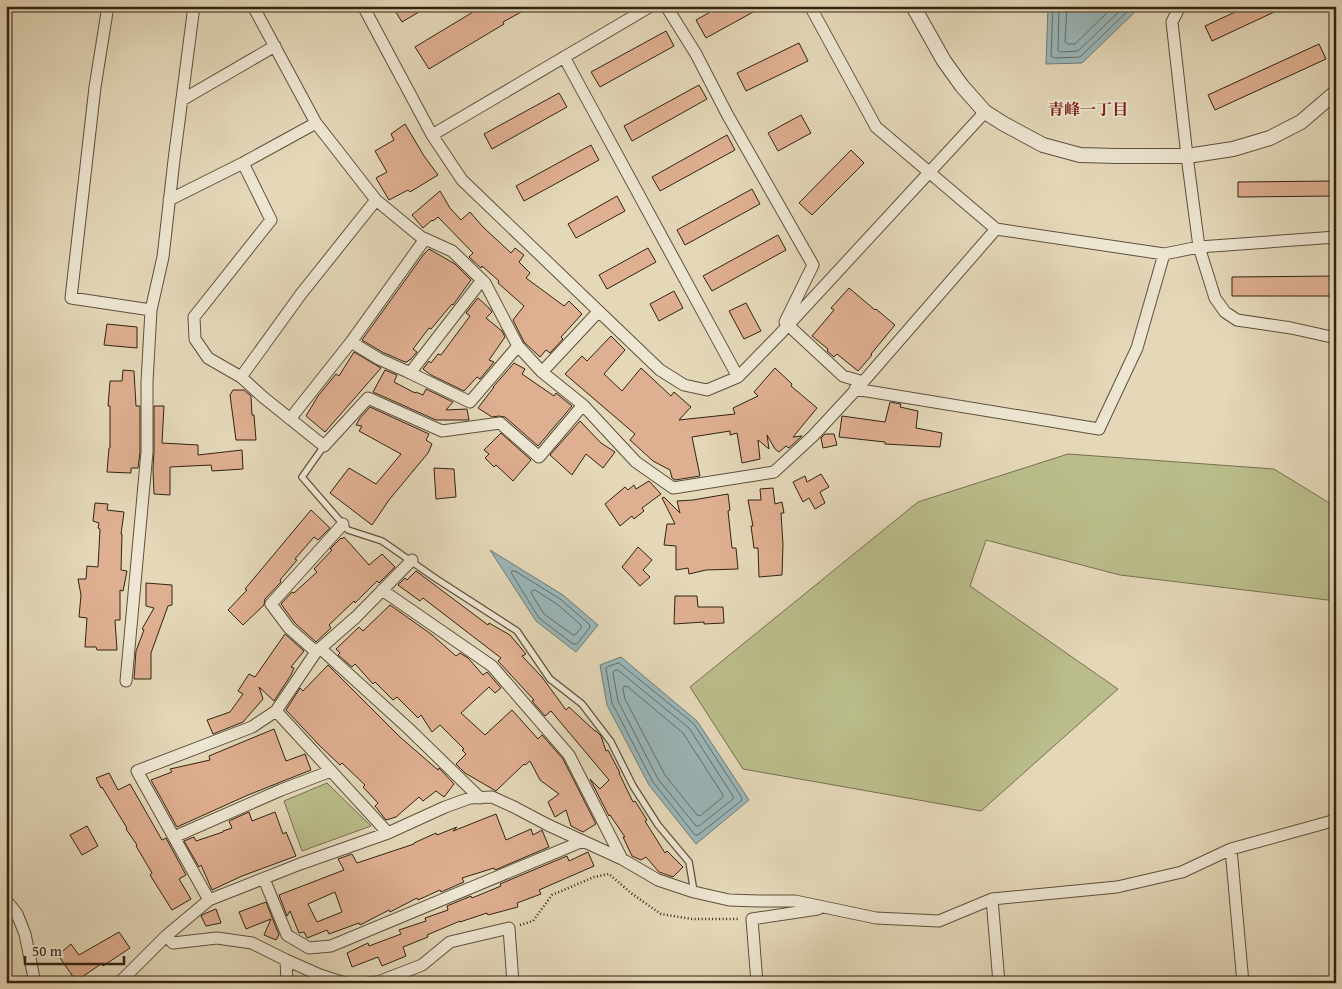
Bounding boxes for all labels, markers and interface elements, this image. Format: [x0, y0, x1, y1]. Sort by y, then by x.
district label: 青峰一丁目 [1048, 97, 1128, 121]
scale bar [25, 934, 124, 966]
text: 50 m [32, 940, 63, 961]

